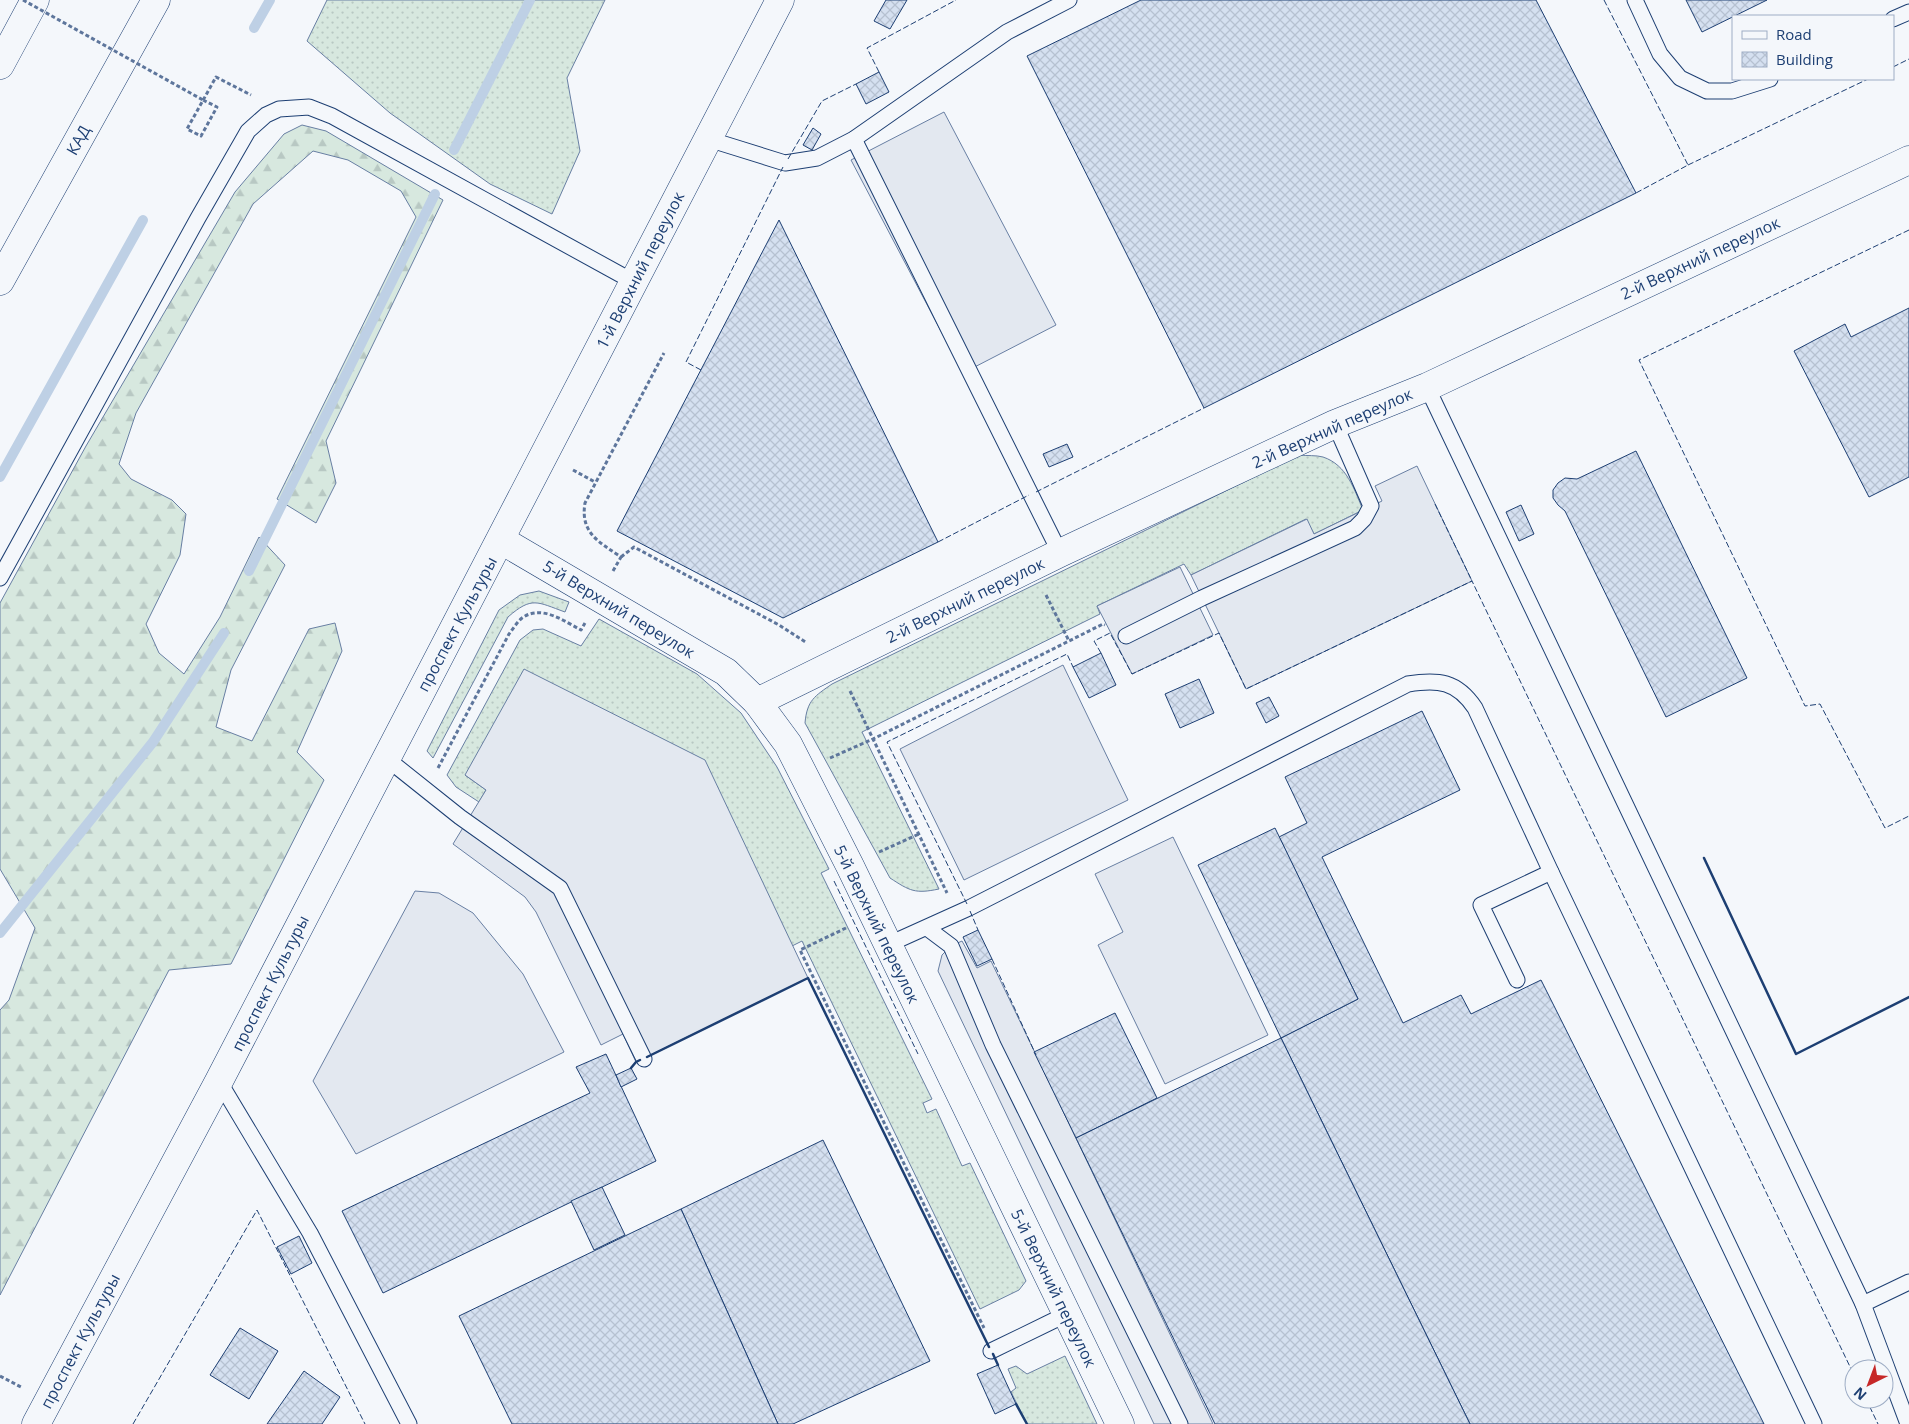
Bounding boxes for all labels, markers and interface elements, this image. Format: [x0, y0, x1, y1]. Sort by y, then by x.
legend [1732, 15, 1894, 80]
text: Road [1776, 24, 1812, 44]
text: Building [1776, 49, 1833, 69]
street label: КАД [61, 121, 95, 159]
street label: 1-й Верхний переулок [591, 187, 690, 352]
street label: 2-й Верхний переулок [1617, 211, 1784, 305]
street label: 2-й Верхний переулок [1248, 382, 1416, 473]
street label: 2-й Верхний переулок [882, 552, 1048, 648]
street label: проспект Культуры [412, 553, 502, 695]
street label: 5-й Верхний переулок [539, 555, 700, 663]
street label: 5-й Верхний переулок [829, 841, 925, 1007]
street label: проспект Культуры [226, 911, 314, 1055]
street label: 5-й Верхний переулок [1006, 1205, 1102, 1371]
street label: проспект Культуры [35, 1270, 125, 1412]
north arrow [1844, 1359, 1894, 1409]
text: N [1849, 1383, 1871, 1405]

